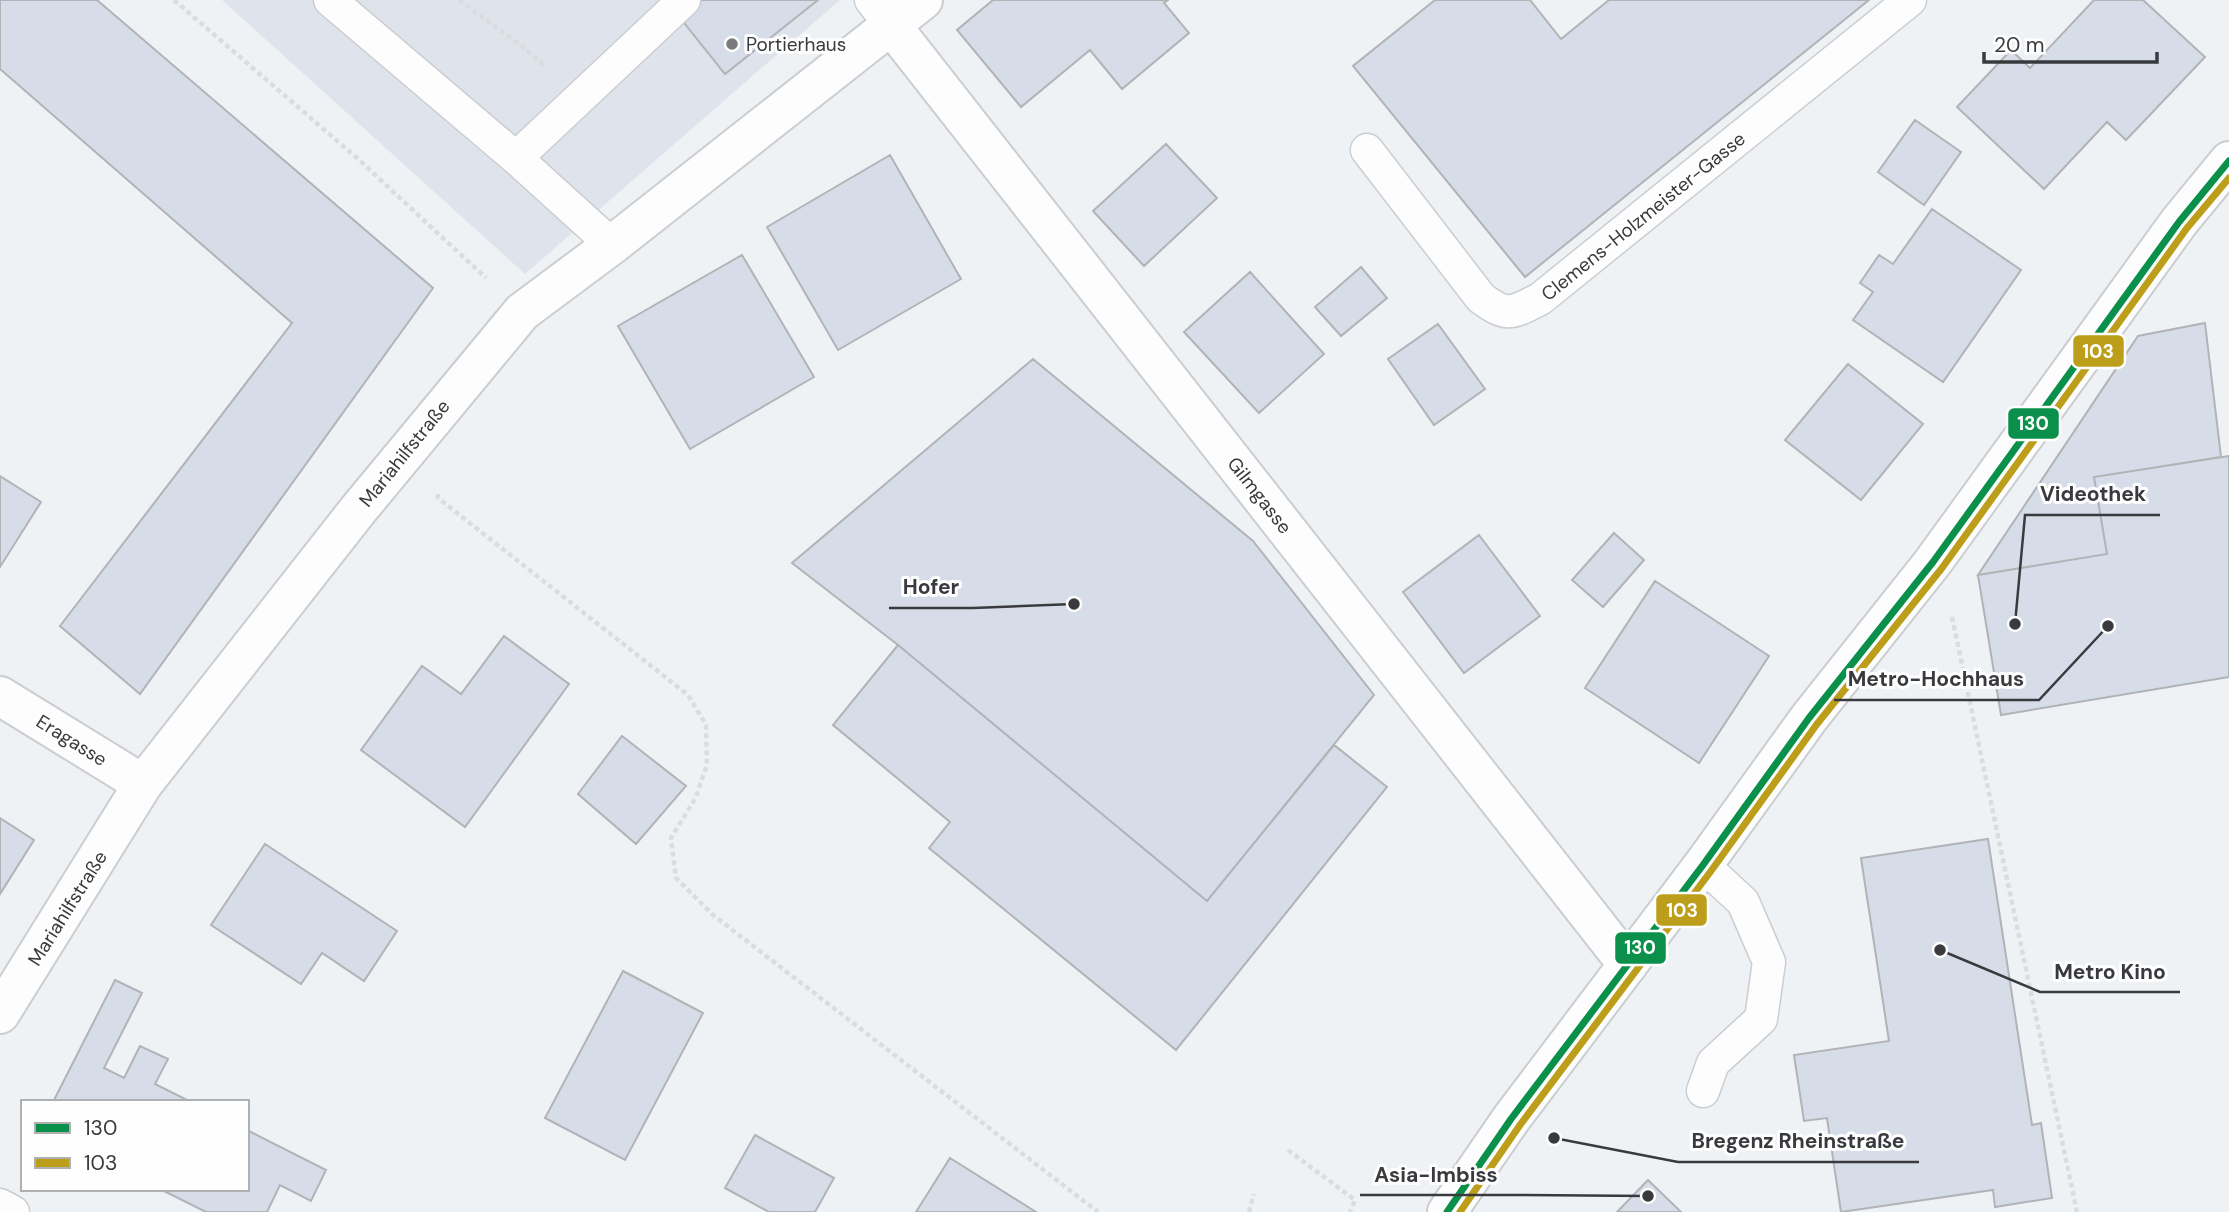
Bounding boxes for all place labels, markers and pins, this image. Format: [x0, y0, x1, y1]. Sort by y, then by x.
place label: Portierhaus [746, 32, 846, 57]
marker: Portierhaus [724, 36, 740, 52]
callout: Videothek [2025, 473, 2160, 515]
callout: Hofer [889, 566, 973, 608]
callout: Metro-Hochhaus [1834, 658, 2039, 700]
callout: Metro Kino [2040, 950, 2180, 992]
callout: Bregenz Rheinstraße [1678, 1120, 1919, 1162]
callout: Asia-Imbiss [1360, 1153, 1512, 1195]

